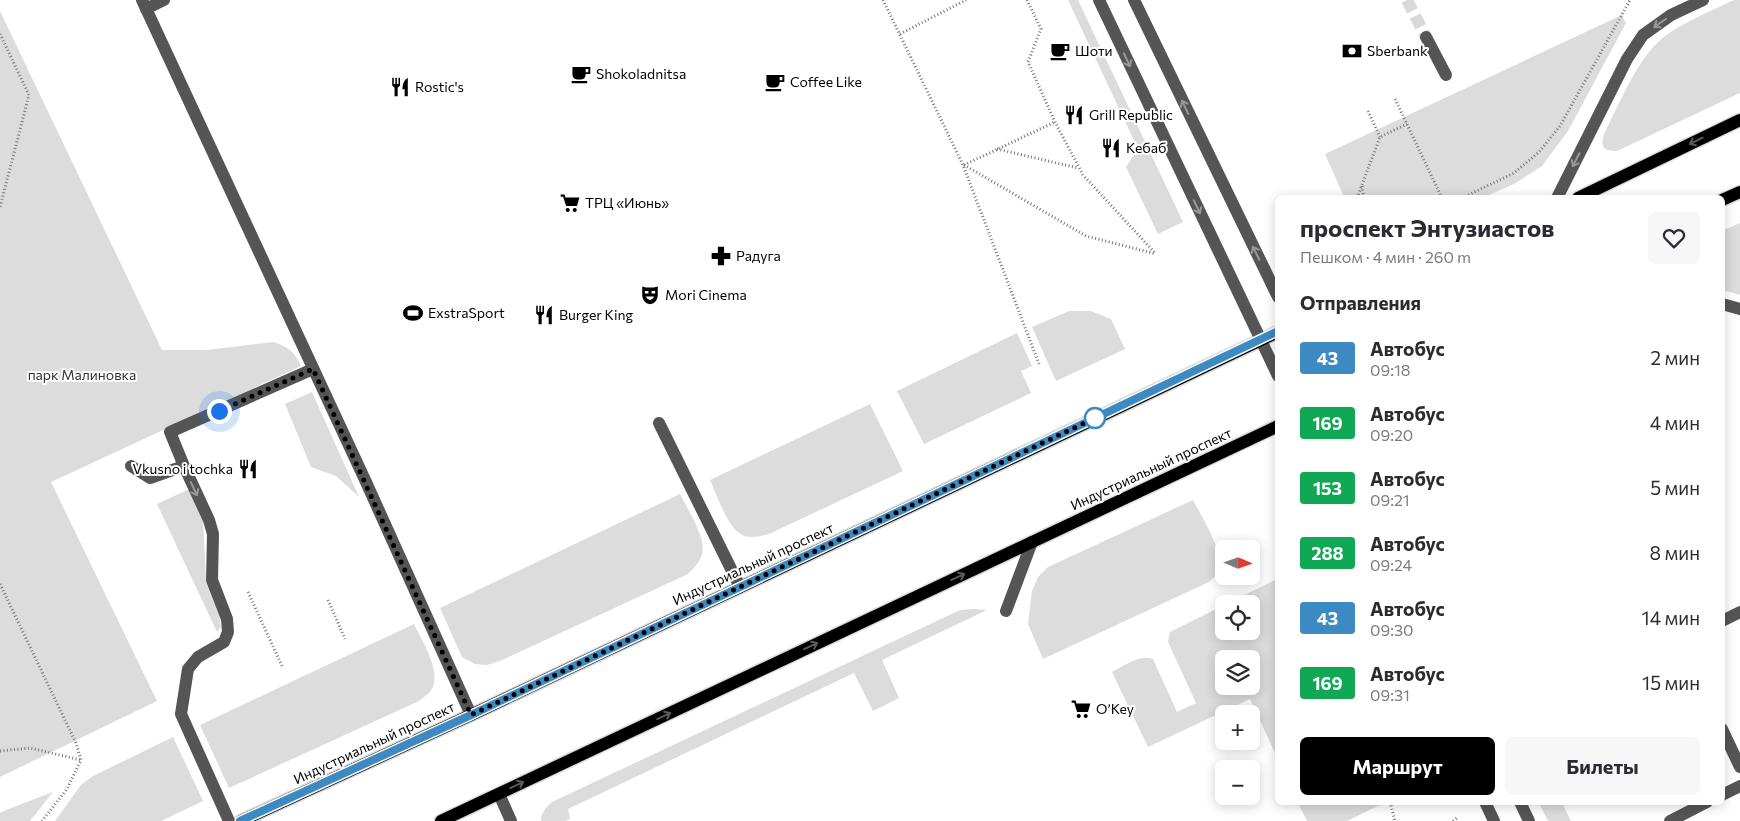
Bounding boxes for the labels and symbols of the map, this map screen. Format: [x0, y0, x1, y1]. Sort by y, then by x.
one-way arrow [1653, 18, 1667, 28]
cafe icon: Шоти [1049, 40, 1071, 62]
bank icon: Sberbank [1341, 40, 1363, 62]
place label: Шоти [1075, 42, 1113, 59]
place label: Sberbank [1367, 42, 1428, 59]
one-way arrow [1123, 52, 1133, 67]
cafe icon: Shokoladnitsa [570, 63, 592, 85]
place label: Shokoladnitsa [596, 65, 686, 82]
cafe icon: Coffee Like [764, 71, 786, 93]
place label: Coffee Like [790, 73, 862, 90]
restaurant icon: Rostic's [389, 76, 411, 98]
place label: Rostic's [415, 78, 464, 95]
one-way arrow [1180, 99, 1190, 114]
restaurant icon: Grill Republic [1063, 104, 1085, 126]
place label: Grill Republic [1089, 106, 1173, 123]
restaurant icon: Кебаб [1100, 137, 1122, 159]
one-way arrow [1689, 137, 1704, 146]
place label: Кебаб [1126, 139, 1167, 156]
one-way arrow [1571, 152, 1580, 167]
supermarket icon: ТРЦ «Июнь» [559, 192, 581, 214]
place label: ТРЦ «Июнь» [585, 194, 669, 211]
one-way arrow [1192, 199, 1202, 214]
pharmacy icon: Радуга [710, 245, 732, 267]
one-way arrow [1251, 246, 1261, 261]
place label: Радуга [736, 247, 781, 264]
theatre icon: Mori Cinema [639, 284, 661, 306]
place label: Mori Cinema [665, 286, 747, 303]
sports icon: ExstraSport [402, 302, 424, 324]
place label: ExstraSport [428, 304, 505, 321]
restaurant icon: Burger King [533, 304, 555, 326]
place label: Burger King [559, 306, 634, 323]
park label: парк Малиновка [28, 366, 136, 383]
your location [207, 399, 232, 424]
unlabelled marker [1084, 407, 1106, 429]
street label: Индустриальный проспект [1068, 424, 1234, 513]
restaurant icon: Vkusno i tochka [237, 458, 259, 480]
place label: Vkusno i tochka [132, 460, 233, 477]
one-way arrow [190, 481, 200, 496]
street label: Индустриальный проспект [670, 519, 836, 608]
north arrow [1215, 540, 1260, 585]
one-way arrow [950, 572, 965, 581]
one-way arrow [803, 641, 818, 651]
street label: Индустриальный проспект [291, 698, 457, 787]
supermarket icon: O’Key [1070, 698, 1092, 720]
place label: O’Key [1096, 700, 1134, 717]
one-way arrow [656, 710, 671, 720]
one-way arrow [509, 780, 524, 789]

